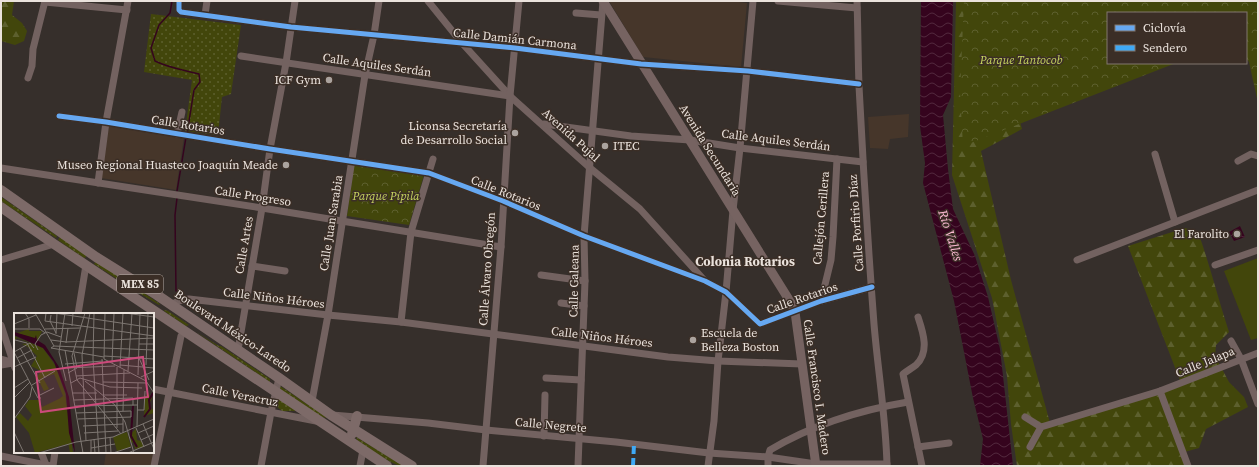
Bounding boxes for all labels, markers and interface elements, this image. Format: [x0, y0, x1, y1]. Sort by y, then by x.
legend [1107, 12, 1247, 64]
text: Ciclovía [1143, 20, 1187, 36]
street label: Calle Damián Carmona [452, 25, 579, 54]
text: Sendero [1143, 40, 1187, 56]
street label: Calle Aquiles Serdán [322, 49, 432, 81]
park label: Parque Tantocob [979, 52, 1062, 68]
place label: ICF Gym [274, 72, 321, 88]
marker: ICF Gym [324, 75, 334, 85]
street label: Avenida Secundaria [675, 101, 745, 200]
street label: Avenida Pujal [539, 105, 604, 166]
street label: Calle Rotarios [150, 111, 226, 139]
place label: Liconsa Secretaría de Desarrollo Social [400, 118, 508, 148]
street label: Calle Aquiles Serdán [721, 125, 831, 155]
marker: Liconsa Secretaría de Desarrollo Social [510, 128, 520, 138]
place label: ITEC [613, 138, 640, 154]
marker: ITEC [600, 141, 610, 151]
place label: Museo Regional Huasteco Joaquín Meade [57, 157, 278, 173]
marker: Museo Regional Huasteco Joaquín Meade [281, 160, 291, 170]
street label: Callejón Cerillera [809, 170, 833, 265]
street label: Calle Rotarios [469, 172, 543, 214]
street label: Calle Juan Sarabia [316, 173, 347, 272]
street label: Calle Porfirio Díaz [845, 173, 867, 272]
street label: Calle Progreso [214, 182, 293, 210]
park label: Parque Pípila [351, 188, 420, 204]
water label: Río Valles [934, 207, 967, 263]
street label: Calle Álvaro Obregón [475, 212, 499, 326]
street label: Calle Artes [231, 215, 257, 275]
place label: El Farolito [1174, 226, 1229, 242]
marker: El Farolito [1232, 229, 1242, 239]
street label: Calle Galeana [565, 243, 583, 318]
district label: Colonia Rotarios [695, 253, 795, 270]
road number: MEX 85 [117, 275, 163, 293]
street label: Calle Rotarios [764, 278, 840, 318]
street label: Calle Niños Héroes [222, 284, 326, 312]
street label: Boulevard México-Laredo [171, 286, 295, 376]
inset map [14, 313, 154, 453]
street label: Calle Francisco I. Madero [800, 318, 834, 456]
street label: Calle Niños Héroes [550, 323, 654, 351]
place label: Escuela de Belleza Boston [701, 325, 779, 355]
marker: Escuela de Belleza Boston [688, 335, 698, 345]
street label: Calle Jalapa [1173, 343, 1238, 381]
street label: Calle Veracruz [201, 380, 280, 410]
street label: Calle Negrete [515, 414, 587, 436]

